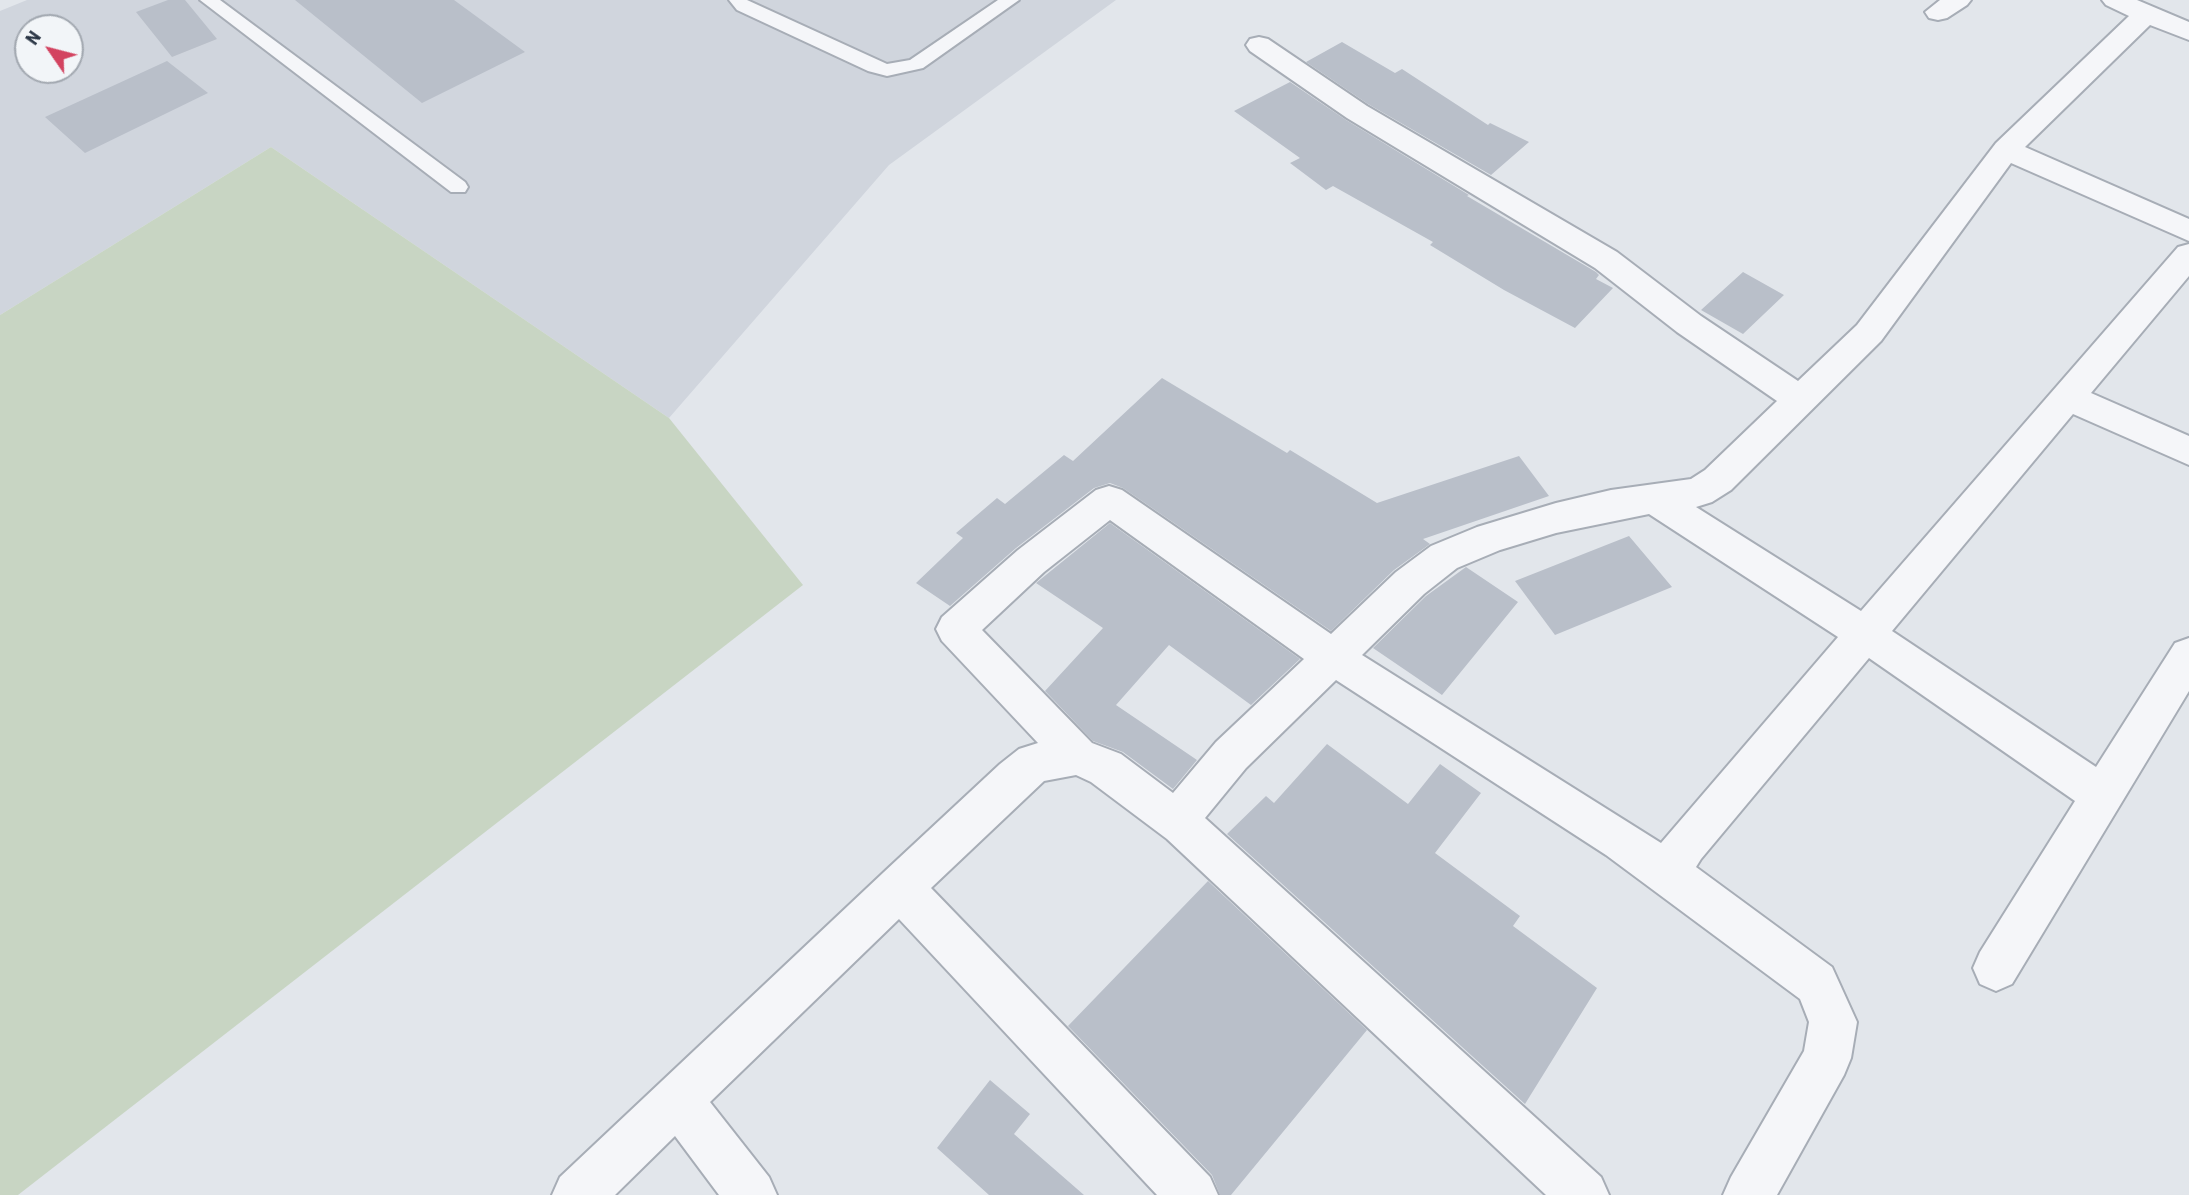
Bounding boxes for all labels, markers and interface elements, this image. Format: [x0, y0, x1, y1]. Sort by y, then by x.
north arrow [14, 14, 84, 84]
text: N [20, 26, 46, 49]

